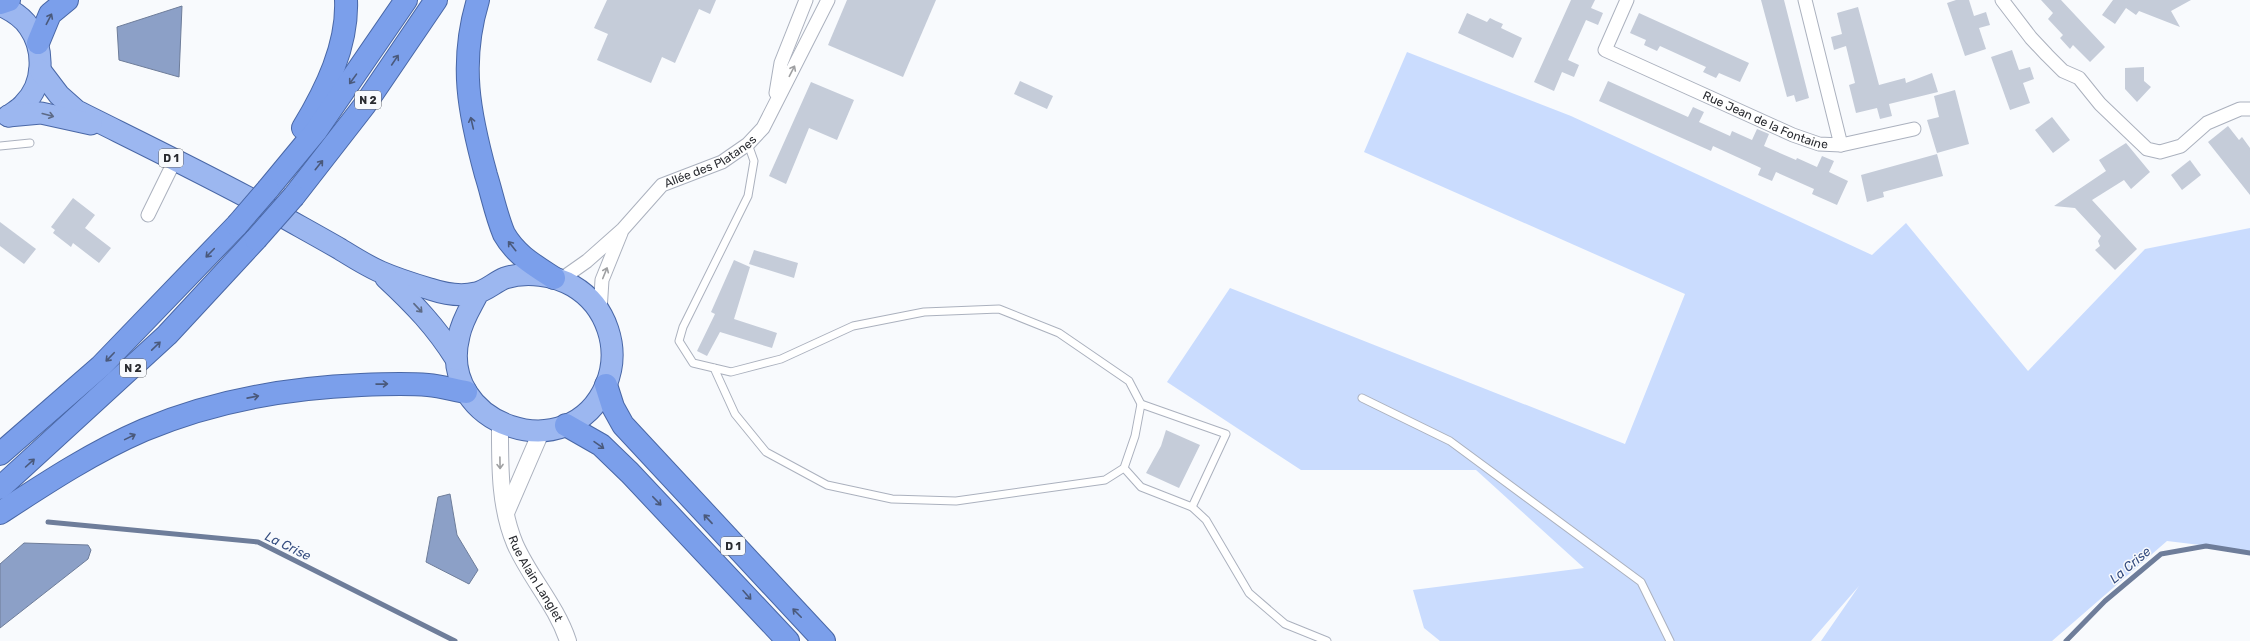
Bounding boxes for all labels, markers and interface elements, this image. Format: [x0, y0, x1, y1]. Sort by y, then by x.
one-way arrow [45, 13, 53, 25]
one-way arrow [391, 55, 399, 66]
one-way arrow [789, 65, 796, 77]
one-way arrow [349, 73, 357, 84]
street label: Rue Jean de la Fontaine [1701, 88, 1828, 151]
road number: N 2 [355, 91, 381, 109]
one-way arrow [41, 111, 54, 119]
one-way arrow [468, 117, 476, 130]
street label: Allée des Platanes [662, 133, 759, 190]
road number: D 1 [159, 149, 183, 167]
one-way arrow [314, 160, 323, 171]
one-way arrow [508, 241, 517, 251]
one-way arrow [205, 248, 215, 258]
one-way arrow [602, 268, 609, 280]
one-way arrow [413, 303, 423, 313]
one-way arrow [151, 341, 161, 351]
one-way arrow [105, 352, 115, 362]
road number: N 2 [120, 359, 146, 377]
one-way arrow [375, 380, 388, 388]
one-way arrow [246, 393, 259, 401]
one-way arrow [123, 433, 135, 440]
one-way arrow [593, 441, 604, 449]
one-way arrow [496, 456, 504, 469]
one-way arrow [24, 458, 35, 467]
one-way arrow [652, 496, 662, 506]
one-way arrow [703, 513, 712, 524]
water label: La Crise [263, 529, 313, 563]
street label: Rue Alain Langlet [505, 534, 566, 624]
road number: D 1 [721, 537, 745, 555]
water label: La Crise [2107, 544, 2153, 586]
one-way arrow [742, 590, 751, 601]
one-way arrow [792, 608, 802, 618]

